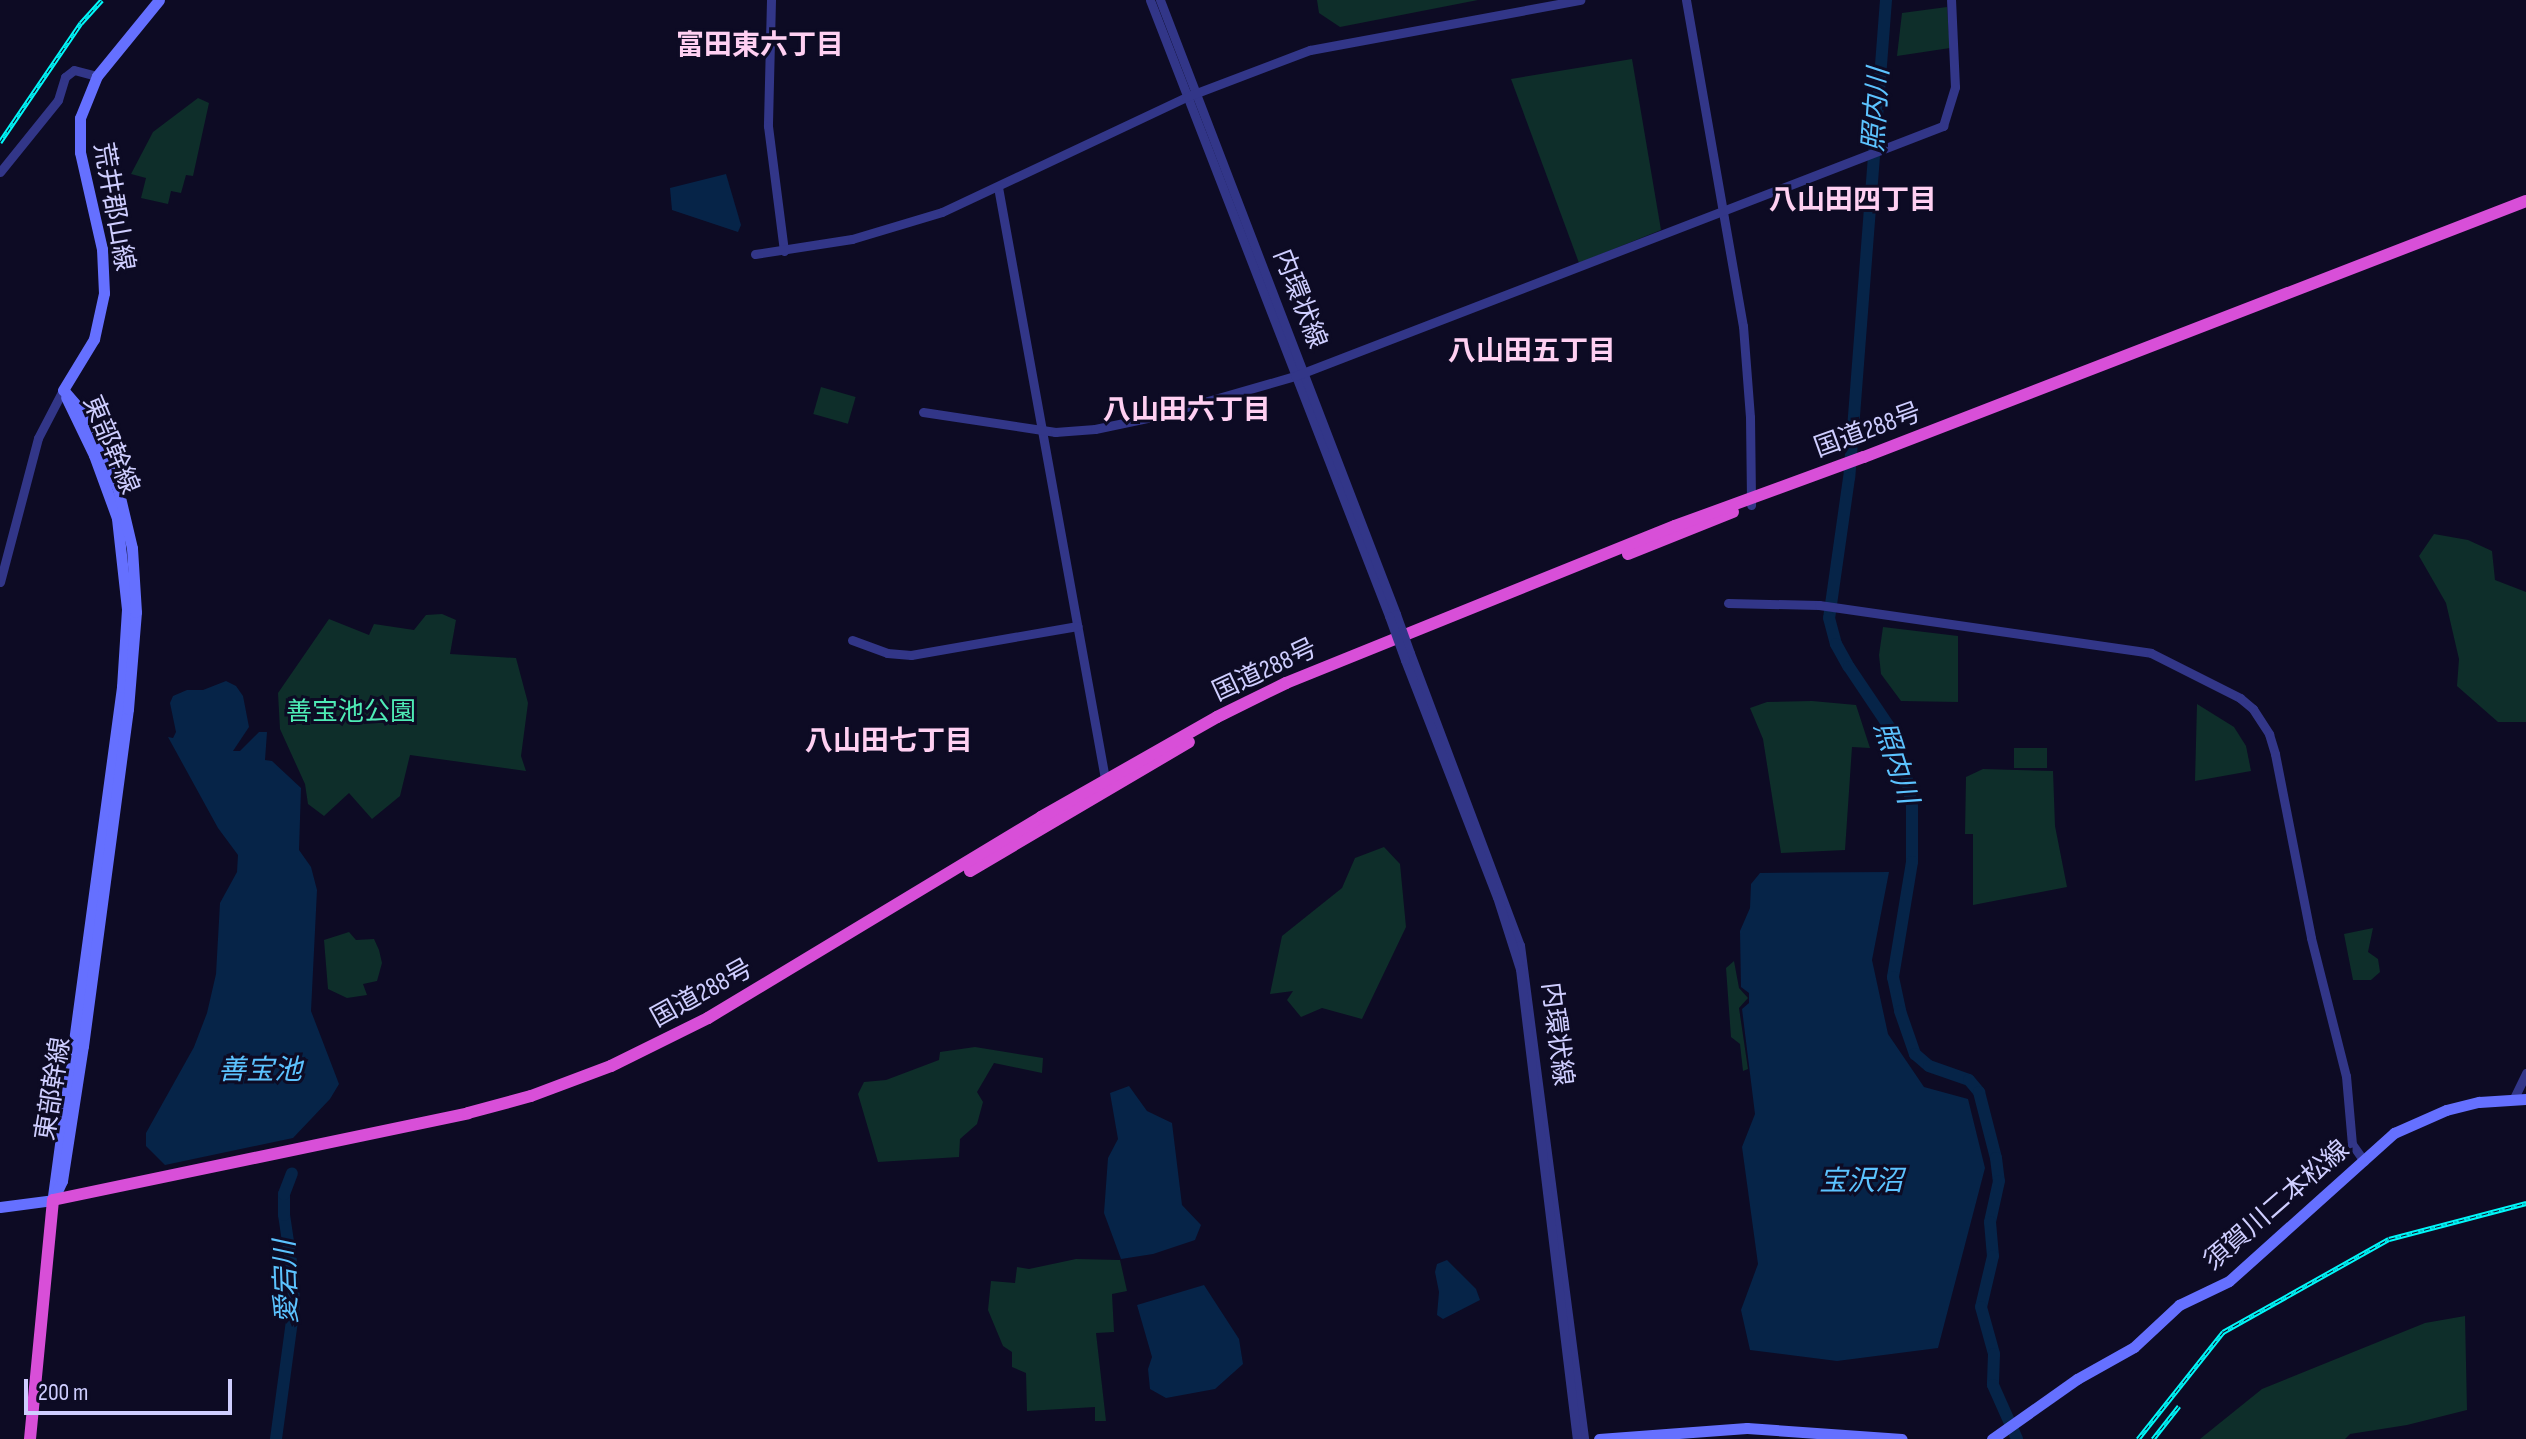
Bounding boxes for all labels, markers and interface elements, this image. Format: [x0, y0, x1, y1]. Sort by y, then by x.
district label: 富田東六丁目 [676, 29, 844, 63]
water label: 照内川 [1857, 67, 1897, 153]
street label: 荒井郡山線 [86, 140, 140, 274]
district label: 八山田四丁目 [1769, 184, 1937, 218]
street label: 内環状線 [1266, 245, 1332, 353]
district label: 八山田五丁目 [1448, 335, 1616, 369]
street label: 東部幹線 [75, 391, 145, 499]
district label: 八山田六丁目 [1103, 394, 1271, 428]
street label: 国道288号 [1810, 397, 1926, 465]
street label: 国道288号 [1208, 633, 1322, 709]
park label: 善宝池公園 [286, 697, 416, 729]
water label: 照内川 [1866, 718, 1924, 808]
district label: 八山田七丁目 [805, 725, 973, 759]
street label: 国道288号 [646, 953, 758, 1035]
street label: 内環状線 [1534, 980, 1578, 1088]
street label: 東部幹線 [30, 1035, 78, 1143]
water label: 善宝池 [218, 1054, 302, 1088]
street label: 須賀川二本松線 [2198, 1135, 2356, 1277]
water label: 宝沢沼 [1819, 1165, 1903, 1199]
water label: 愛宕川 [269, 1239, 305, 1325]
scale bar [28, 1363, 236, 1413]
text: 200 m [38, 1378, 89, 1407]

